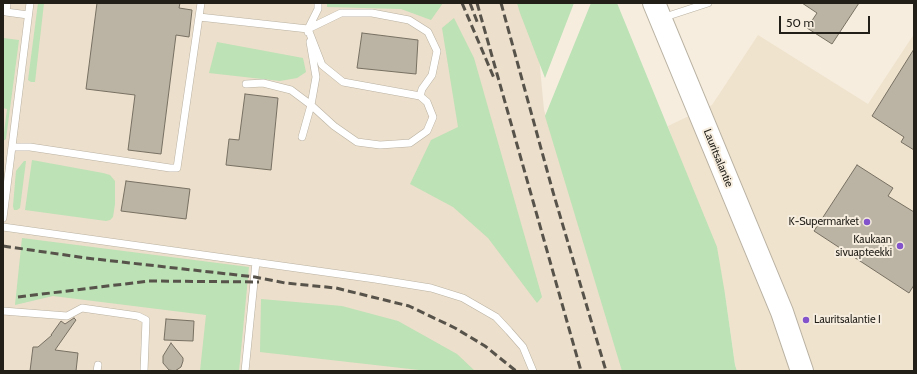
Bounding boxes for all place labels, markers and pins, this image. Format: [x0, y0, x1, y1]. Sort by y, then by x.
place label: K-Supermarket [789, 215, 859, 229]
marker: K-Supermarket [862, 217, 872, 227]
place label: Kaukaan sivuapteekki [835, 233, 892, 259]
marker: Kaukaan sivuapteekki [895, 241, 905, 251]
place label: Lauritsalantie I [814, 313, 881, 327]
marker: Lauritsalantie I [801, 315, 811, 325]

